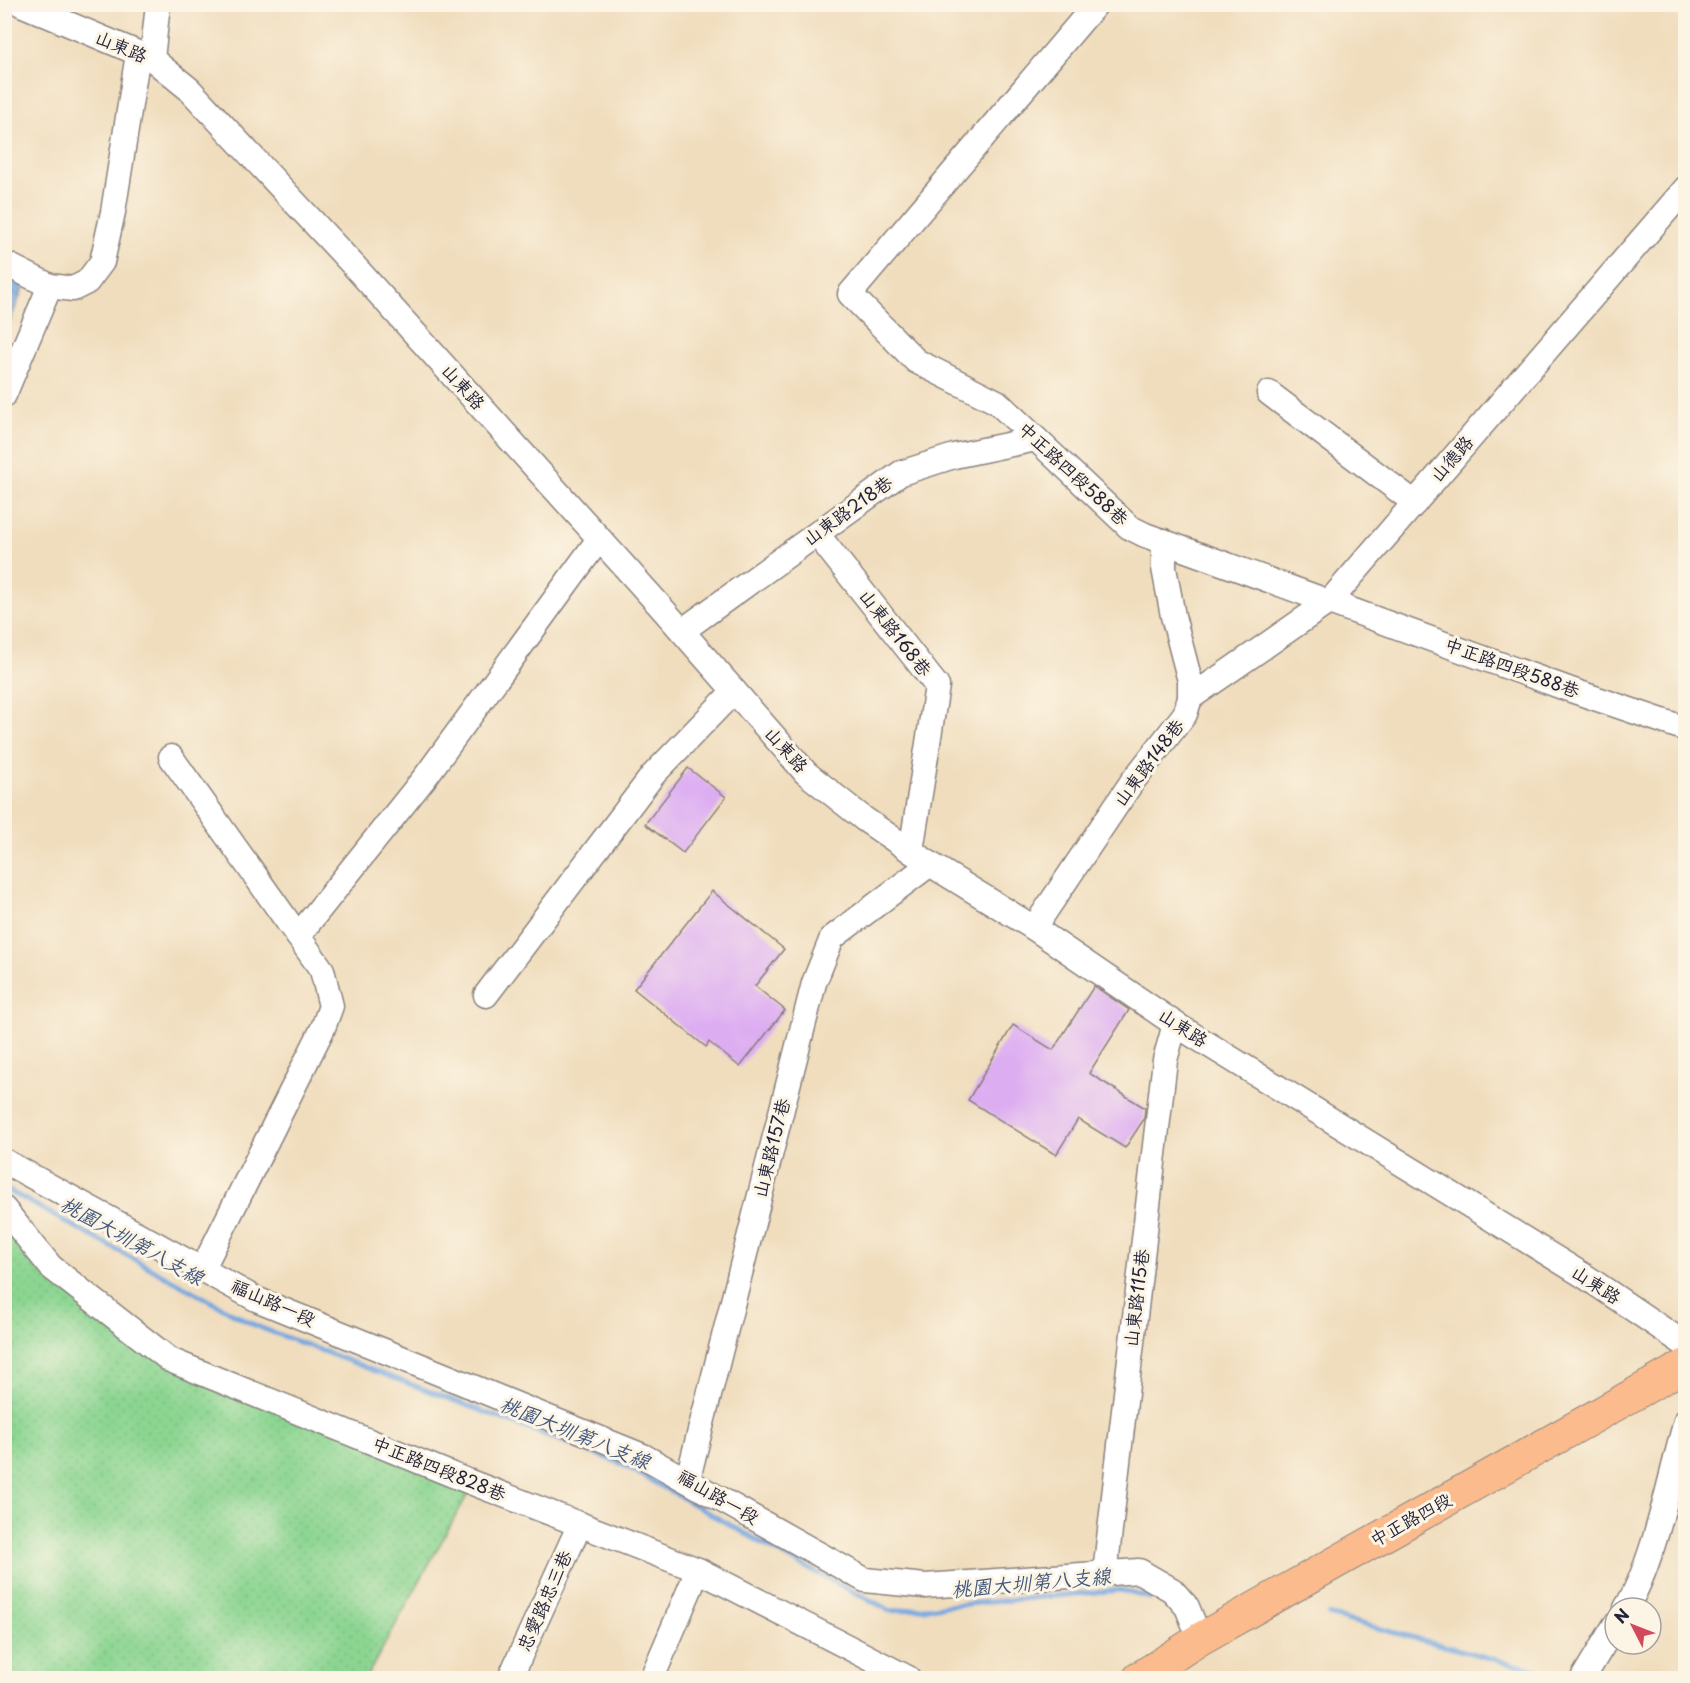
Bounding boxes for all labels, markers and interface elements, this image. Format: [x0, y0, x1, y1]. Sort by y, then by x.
street label: 山東路 [91, 23, 152, 69]
street label: 山東路 [436, 357, 492, 415]
street label: 中正路四段588巷 [1013, 415, 1135, 531]
street label: 山德路 [1423, 429, 1479, 487]
street label: 山東路218巷 [797, 468, 897, 551]
street label: 山東路168巷 [854, 583, 939, 681]
street label: 中正路四段588巷 [1441, 630, 1584, 704]
street label: 山東路148巷 [1106, 713, 1190, 811]
street label: 山東路 [759, 720, 815, 778]
street label: 山東路 [1154, 1001, 1214, 1053]
street label: 山東路157巷 [745, 1095, 796, 1200]
water label: 桃園大圳第八支線 [55, 1188, 211, 1293]
street label: 山東路115巷 [1116, 1247, 1155, 1348]
street label: 山東路 [1567, 1258, 1627, 1310]
street label: 福山路一段 [227, 1271, 320, 1332]
water label: 桃園大圳第八支線 [496, 1388, 656, 1476]
street label: 中正路四段828巷 [369, 1428, 511, 1507]
street label: 福山路一段 [673, 1462, 764, 1530]
street label: 中正路四段 [1364, 1485, 1456, 1552]
street label: 忠愛路忠三巷 [509, 1546, 578, 1655]
water label: 桃園大圳第八支線 [950, 1560, 1113, 1604]
north arrow [1603, 1596, 1663, 1656]
text: N [1608, 1603, 1634, 1628]

